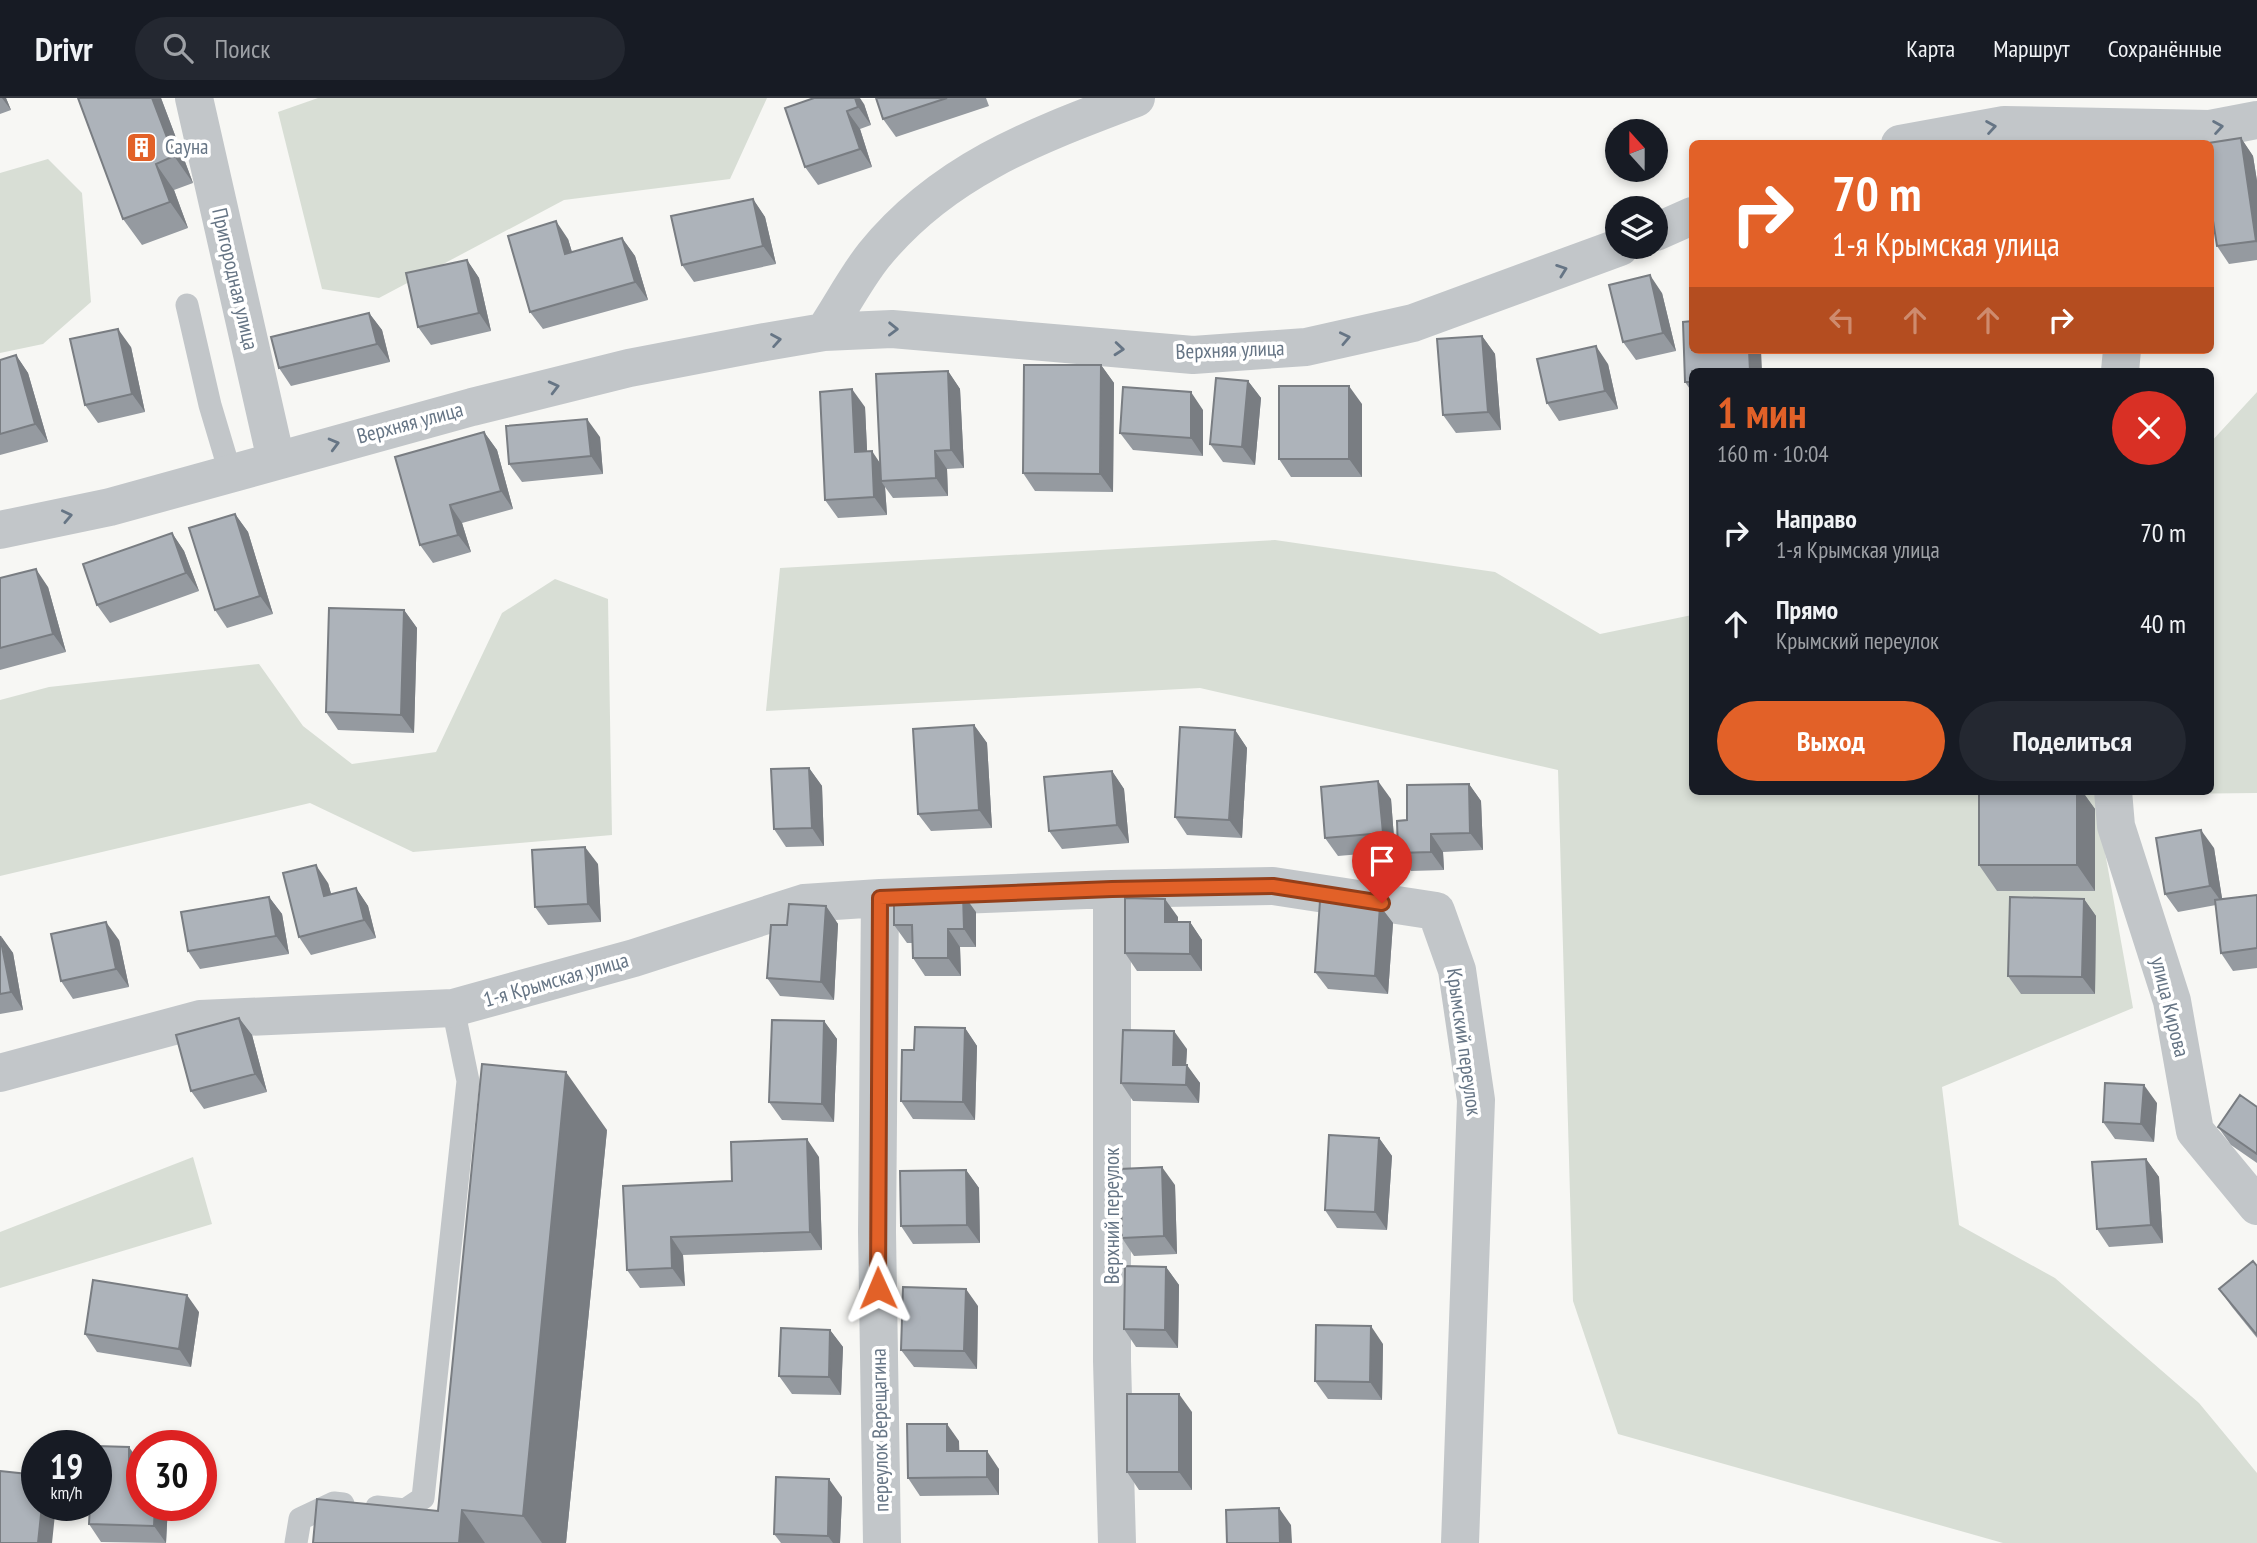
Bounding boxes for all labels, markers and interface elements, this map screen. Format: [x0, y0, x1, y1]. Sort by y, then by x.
search box [135, 17, 625, 80]
text: Drivr [35, 27, 93, 70]
icon: search [159, 29, 197, 67]
text: Поиск [215, 32, 270, 65]
text: Карта [1906, 33, 1955, 64]
text: Маршрут [1993, 33, 2070, 64]
text: Сохранённые [2108, 33, 2222, 64]
north arrow [1605, 119, 1668, 182]
map controls [1605, 119, 1668, 259]
one-way arrow [1985, 120, 1997, 135]
one-way arrow [2212, 120, 2224, 135]
building icon: Сауна [125, 130, 159, 164]
place label: Сауна [165, 133, 208, 160]
text: 70 m [1832, 161, 1921, 225]
icon: right [1717, 168, 1808, 259]
button: layers [1605, 196, 1668, 259]
street label: Пригородная улица [206, 205, 265, 353]
text: 1-я Крымская улица [1832, 223, 2060, 265]
one-way arrow [1555, 264, 1567, 278]
icon: left [1823, 301, 1861, 339]
icon: ahead [1896, 301, 1934, 339]
icon: ahead [1969, 301, 2007, 339]
icon: right [2042, 301, 2080, 339]
one-way arrow [887, 322, 898, 337]
one-way arrow [1339, 332, 1351, 347]
one-way arrow [770, 333, 782, 348]
street label: Верхняя улица [1175, 334, 1285, 365]
one-way arrow [1114, 341, 1125, 356]
one-way arrow [548, 381, 560, 395]
text: 1 мин [1717, 385, 1807, 440]
button: close [2112, 391, 2186, 465]
street label: Верхняя улица [354, 395, 466, 450]
one-way arrow [327, 438, 339, 452]
text: 160 m · 10:04 [1717, 439, 1829, 468]
text: Направо [1776, 502, 1857, 535]
one-way arrow [61, 510, 73, 524]
icon: right [1717, 514, 1755, 552]
text: 70 m [2140, 516, 2186, 549]
text: 1-я Крымская улица [1776, 535, 1940, 564]
text: Прямо [1776, 593, 1838, 626]
icon: ahead [1717, 605, 1755, 643]
text: 40 m [2140, 607, 2186, 640]
text: Крымский переулок [1776, 626, 1939, 655]
button: Выход [1717, 701, 1945, 781]
button: Поделиться [1959, 701, 2186, 781]
pin [1352, 831, 1412, 903]
icon: arrive [1363, 842, 1401, 880]
street label: 1-я Крымская улица [480, 946, 631, 1013]
street label: улица Кирова [2145, 954, 2196, 1060]
street label: Крымский переулок [1441, 966, 1488, 1117]
street label: Верхний переулок [1098, 1148, 1125, 1284]
position arrow [841, 1251, 915, 1325]
street label: переулок Верещагина [865, 1348, 894, 1512]
speed limit sign: 30 [126, 1430, 217, 1521]
text: 19 [50, 1443, 83, 1489]
text: km/h [51, 1481, 82, 1504]

